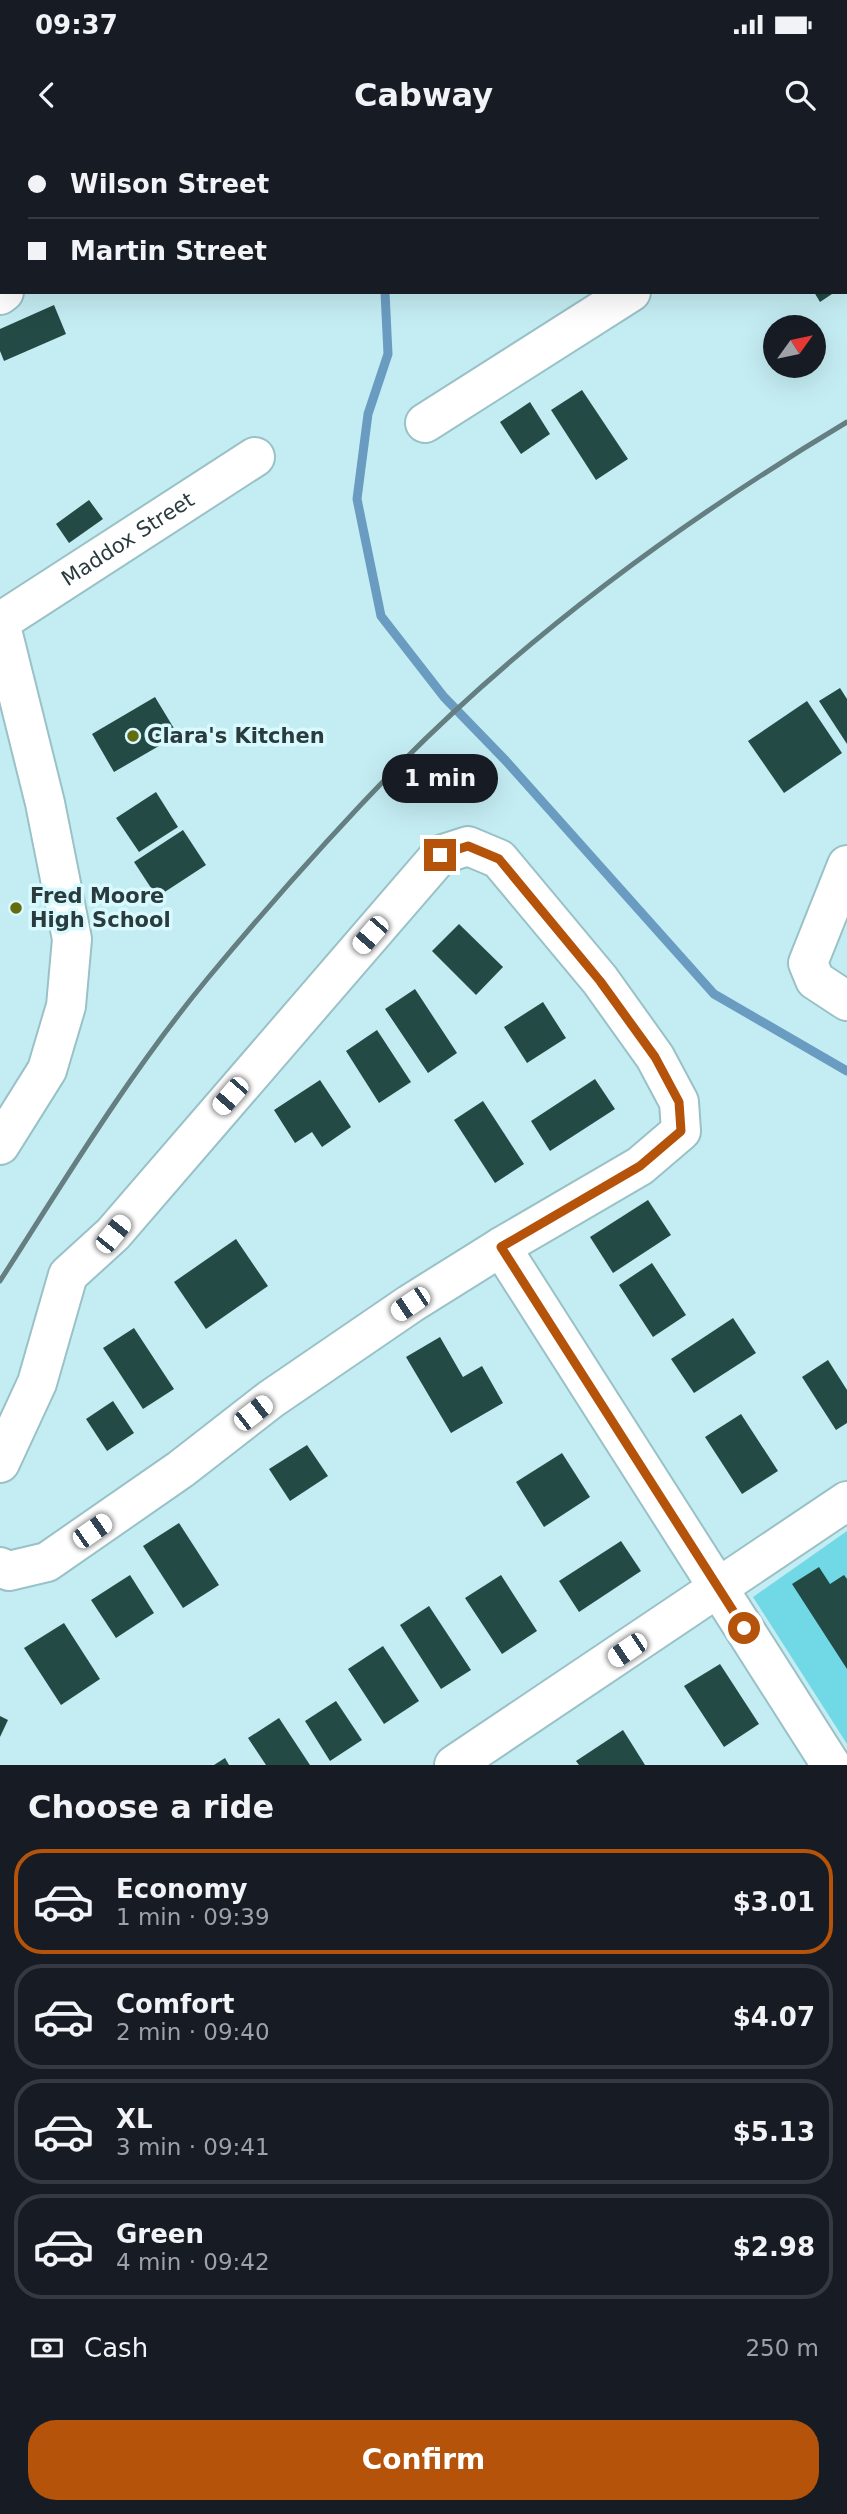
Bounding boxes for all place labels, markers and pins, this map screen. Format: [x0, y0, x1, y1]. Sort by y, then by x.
place label: Clara's Kitchen [147, 724, 325, 748]
marker: Clara's Kitchen [125, 728, 141, 744]
place label: Fred Moore High School [30, 884, 171, 932]
marker: Fred Moore High School [8, 900, 24, 916]

